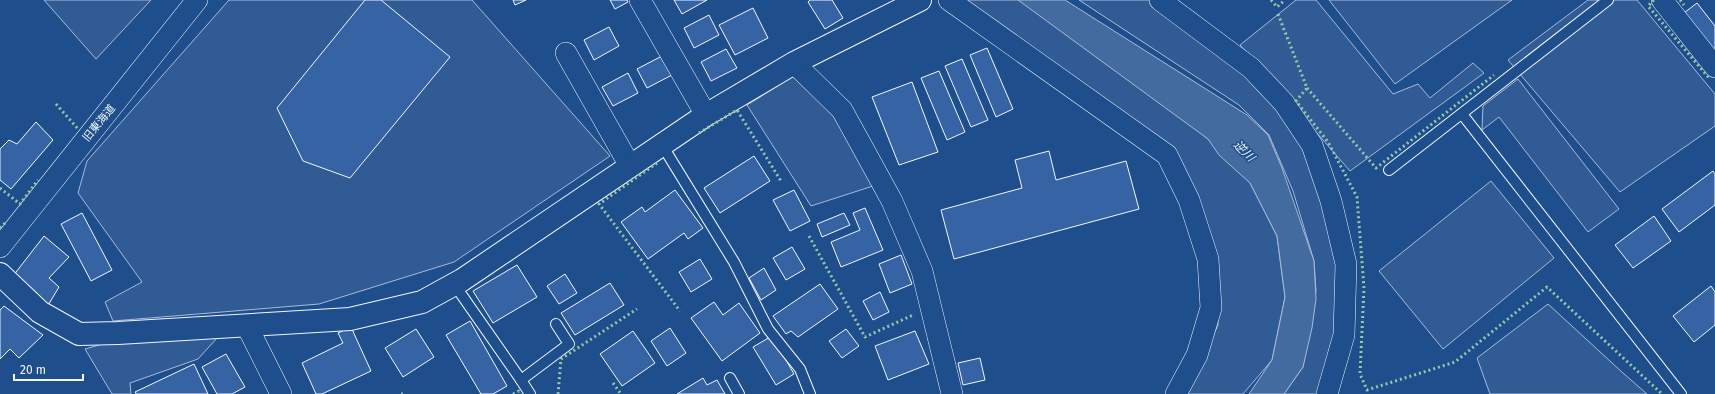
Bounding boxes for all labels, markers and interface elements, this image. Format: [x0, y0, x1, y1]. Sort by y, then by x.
street label: 旧東海道 [80, 102, 118, 144]
water label: 逆川 [1231, 138, 1259, 166]
scale bar [14, 356, 83, 382]
text: 20 m [20, 363, 46, 377]

